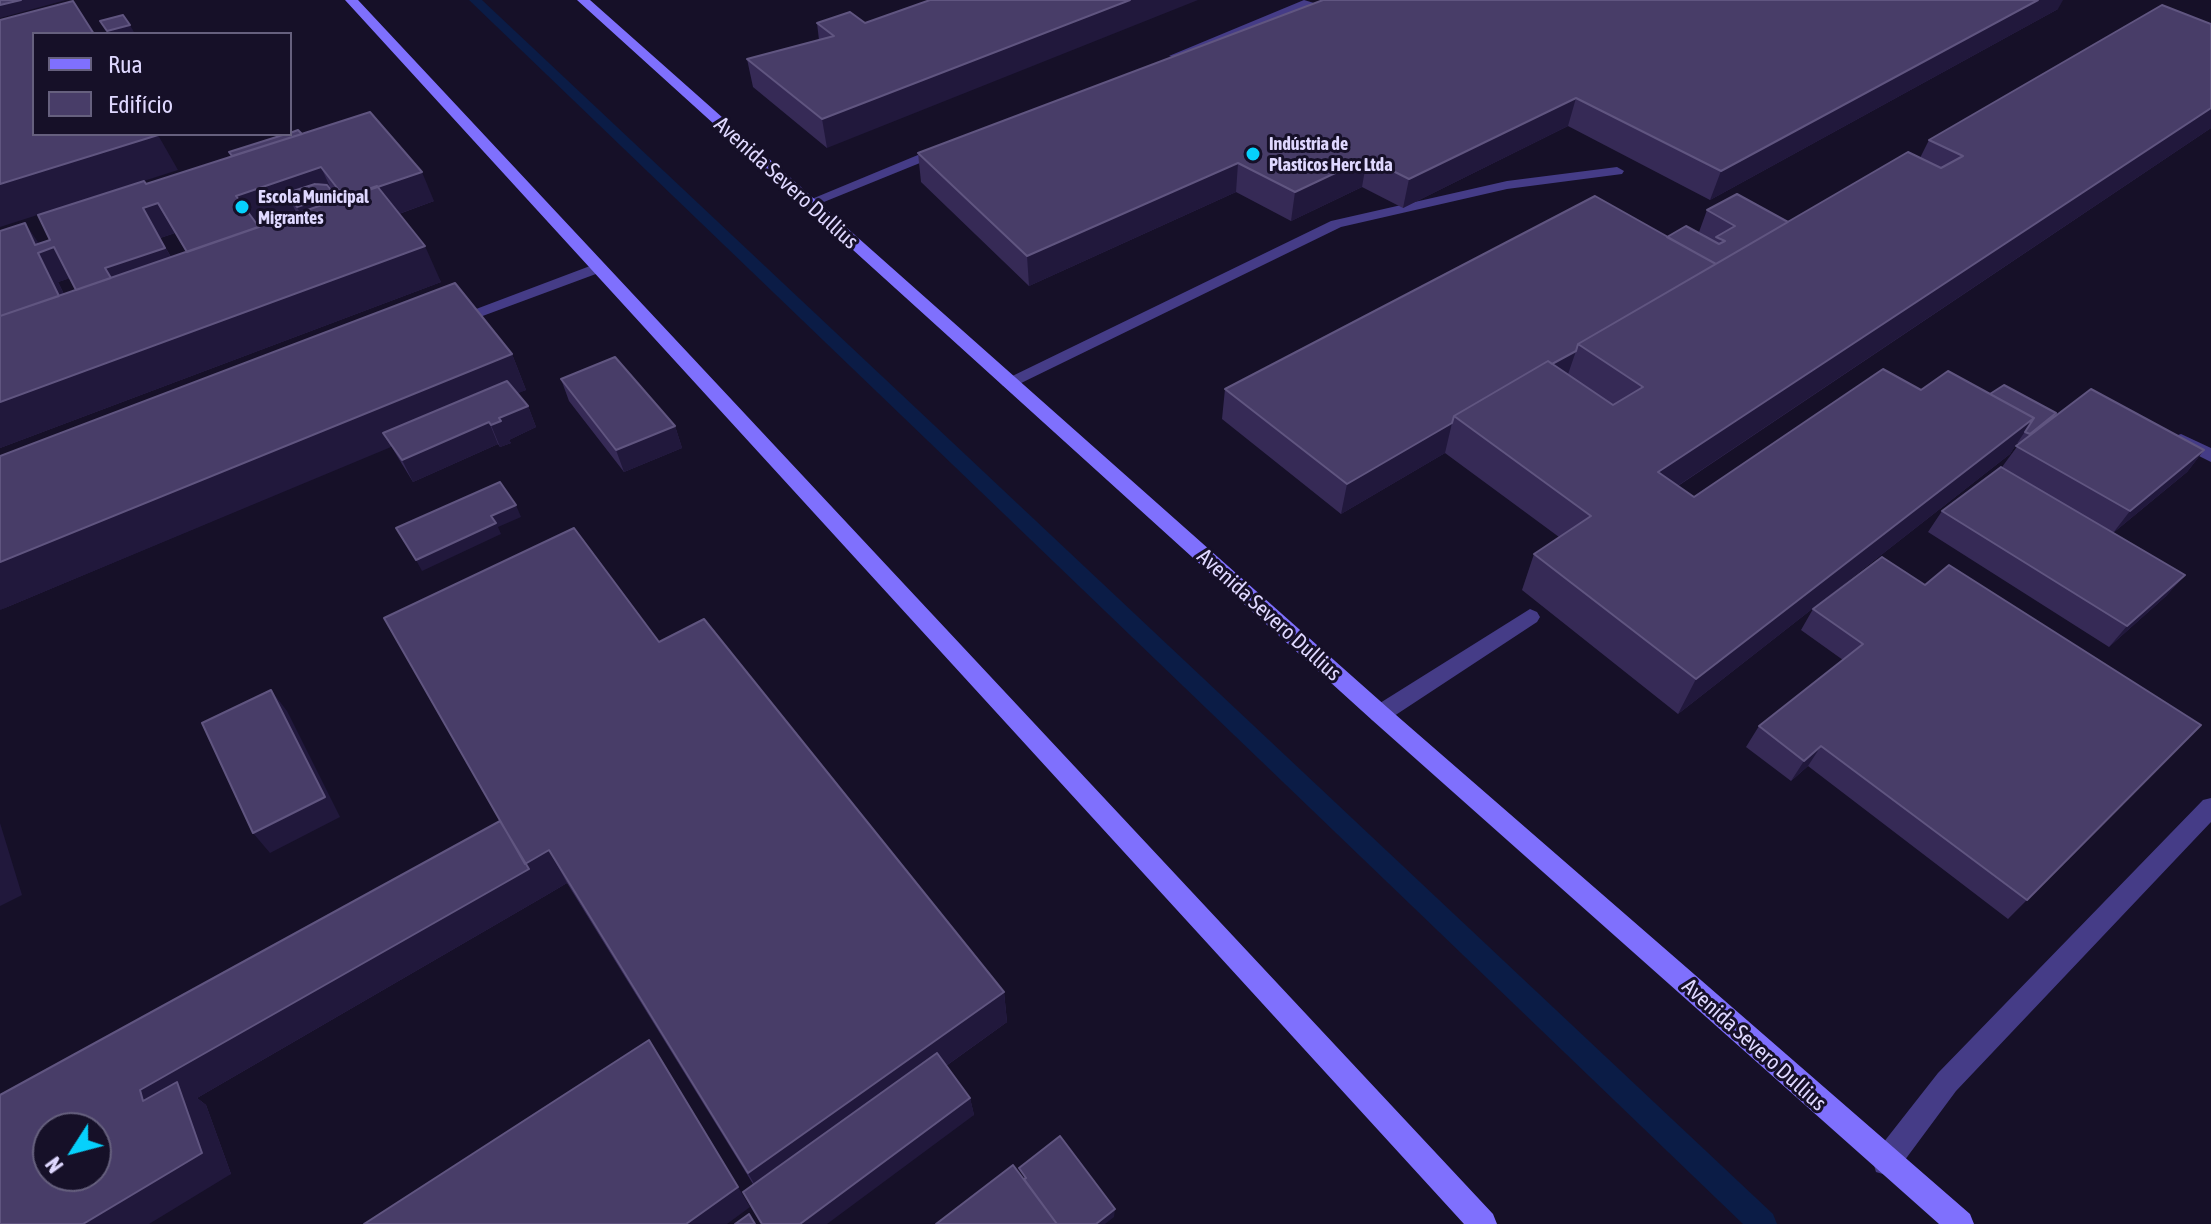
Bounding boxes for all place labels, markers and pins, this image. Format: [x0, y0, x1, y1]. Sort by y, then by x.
place label: Indústria de Plasticos Herc Ltda [1269, 133, 1393, 176]
marker: Indústria de Plasticos Herc Ltda [1244, 145, 1262, 163]
place label: Escola Municipal Migrantes [258, 186, 369, 228]
marker: Escola Municipal Migrantes [233, 198, 251, 216]

